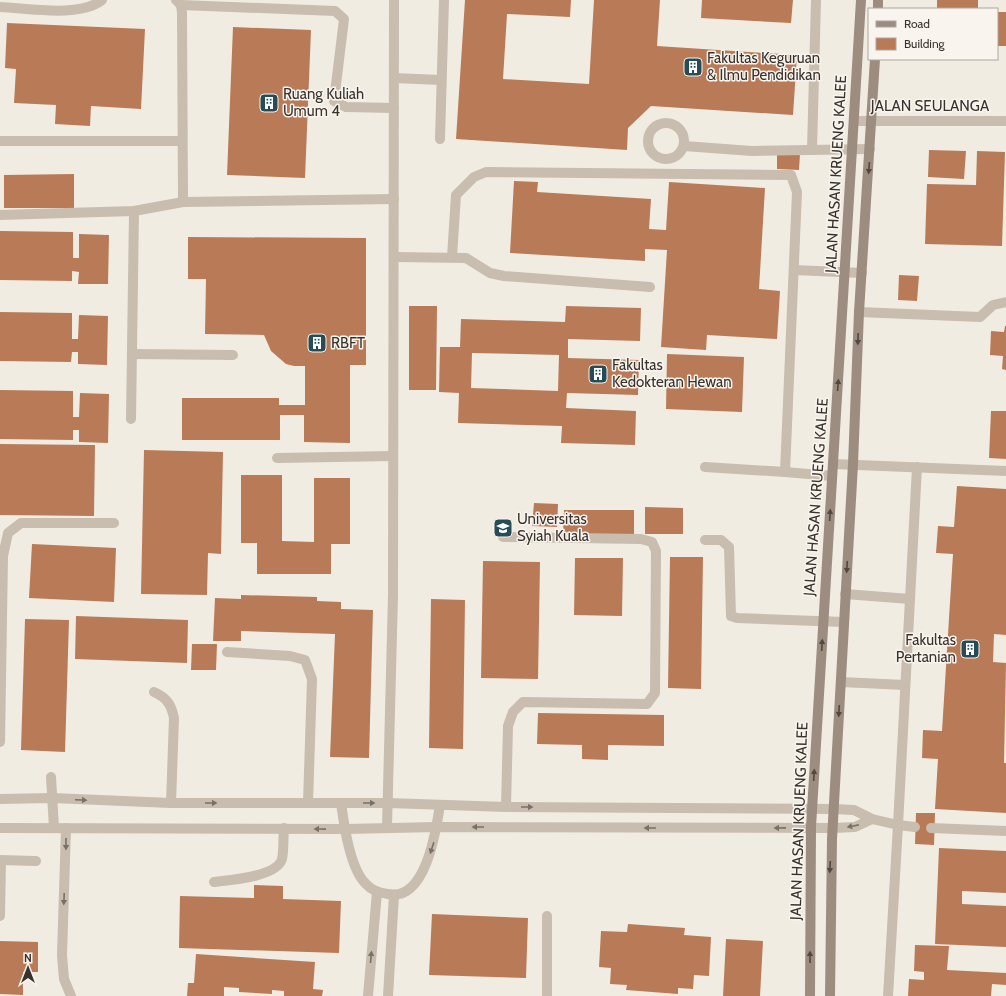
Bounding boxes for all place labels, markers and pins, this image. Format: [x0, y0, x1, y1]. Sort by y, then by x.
place label: Fakultas Keguruan & Ilmu Pendidikan [707, 49, 821, 84]
building icon: Fakultas Keguruan & Ilmu Pendidikan [682, 56, 704, 78]
place label: Ruang Kuliah Umum 4 [283, 85, 364, 120]
building icon: Ruang Kuliah Umum 4 [258, 92, 280, 114]
building icon: RBFT [306, 332, 328, 354]
place label: RBFT [331, 334, 365, 352]
place label: Fakultas Kedokteran Hewan [612, 356, 732, 391]
building icon: Fakultas Kedokteran Hewan [587, 363, 609, 385]
place label: Universitas Syiah Kuala [517, 510, 590, 545]
school or university icon: Universitas Syiah Kuala [492, 517, 514, 539]
place label: Fakultas Pertanian [896, 631, 956, 666]
building icon: Fakultas Pertanian [959, 638, 981, 660]

